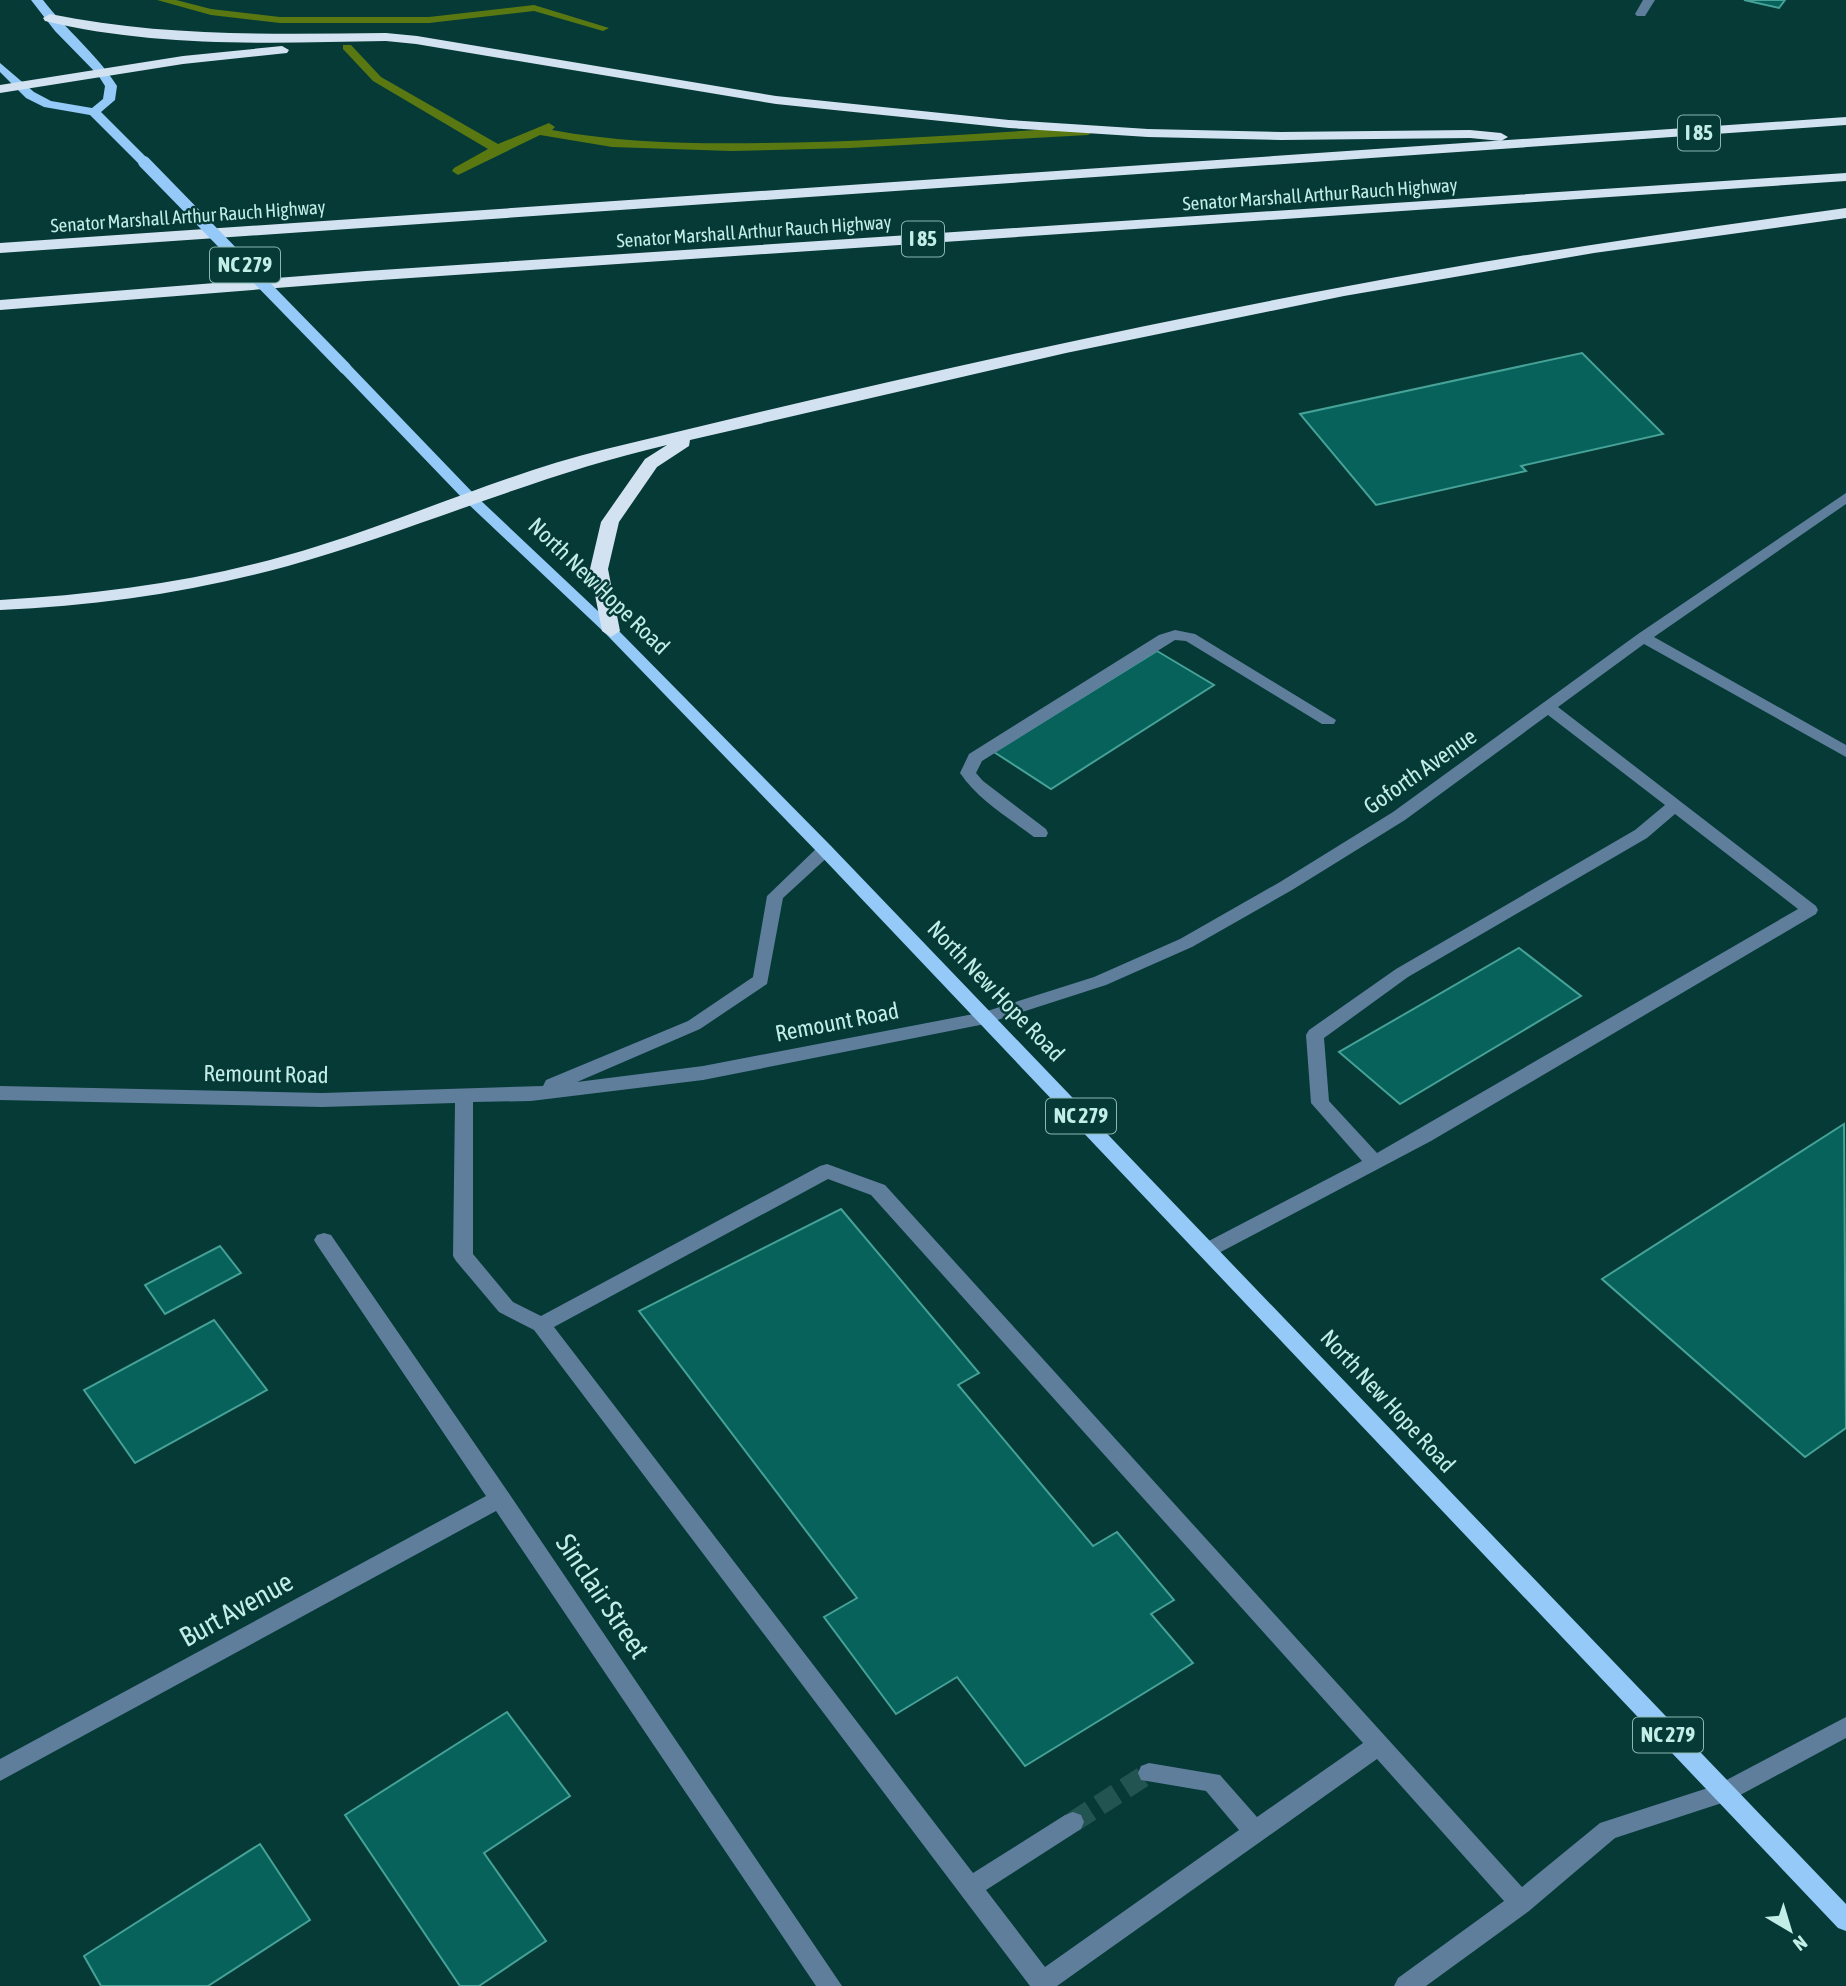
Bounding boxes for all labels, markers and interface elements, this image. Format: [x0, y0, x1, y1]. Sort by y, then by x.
road number: I 85 [1678, 116, 1720, 150]
street label: Senator Marshall Arthur Rauch Highway [1182, 173, 1458, 215]
street label: Senator Marshall Arthur Rauch Highway [50, 195, 326, 237]
street label: Senator Marshall Arthur Rauch Highway [616, 210, 892, 252]
road number: I 85 [902, 222, 944, 256]
road number: NC 279 [210, 247, 280, 282]
street label: North New Hope Road [523, 512, 675, 660]
street label: Goforth Avenue [1359, 723, 1481, 819]
street label: North New Hope Road [922, 915, 1070, 1067]
street label: Remount Road [773, 997, 901, 1047]
street label: Remount Road [203, 1060, 329, 1088]
road number: NC 279 [1046, 1098, 1116, 1134]
street label: North New Hope Road [1315, 1324, 1461, 1478]
street label: Sinclair Street [550, 1528, 656, 1664]
street label: Burt Avenue [174, 1565, 298, 1653]
road number: NC 279 [1633, 1718, 1703, 1752]
north arrow [1755, 1895, 1825, 1965]
text: N [1789, 1931, 1812, 1956]

